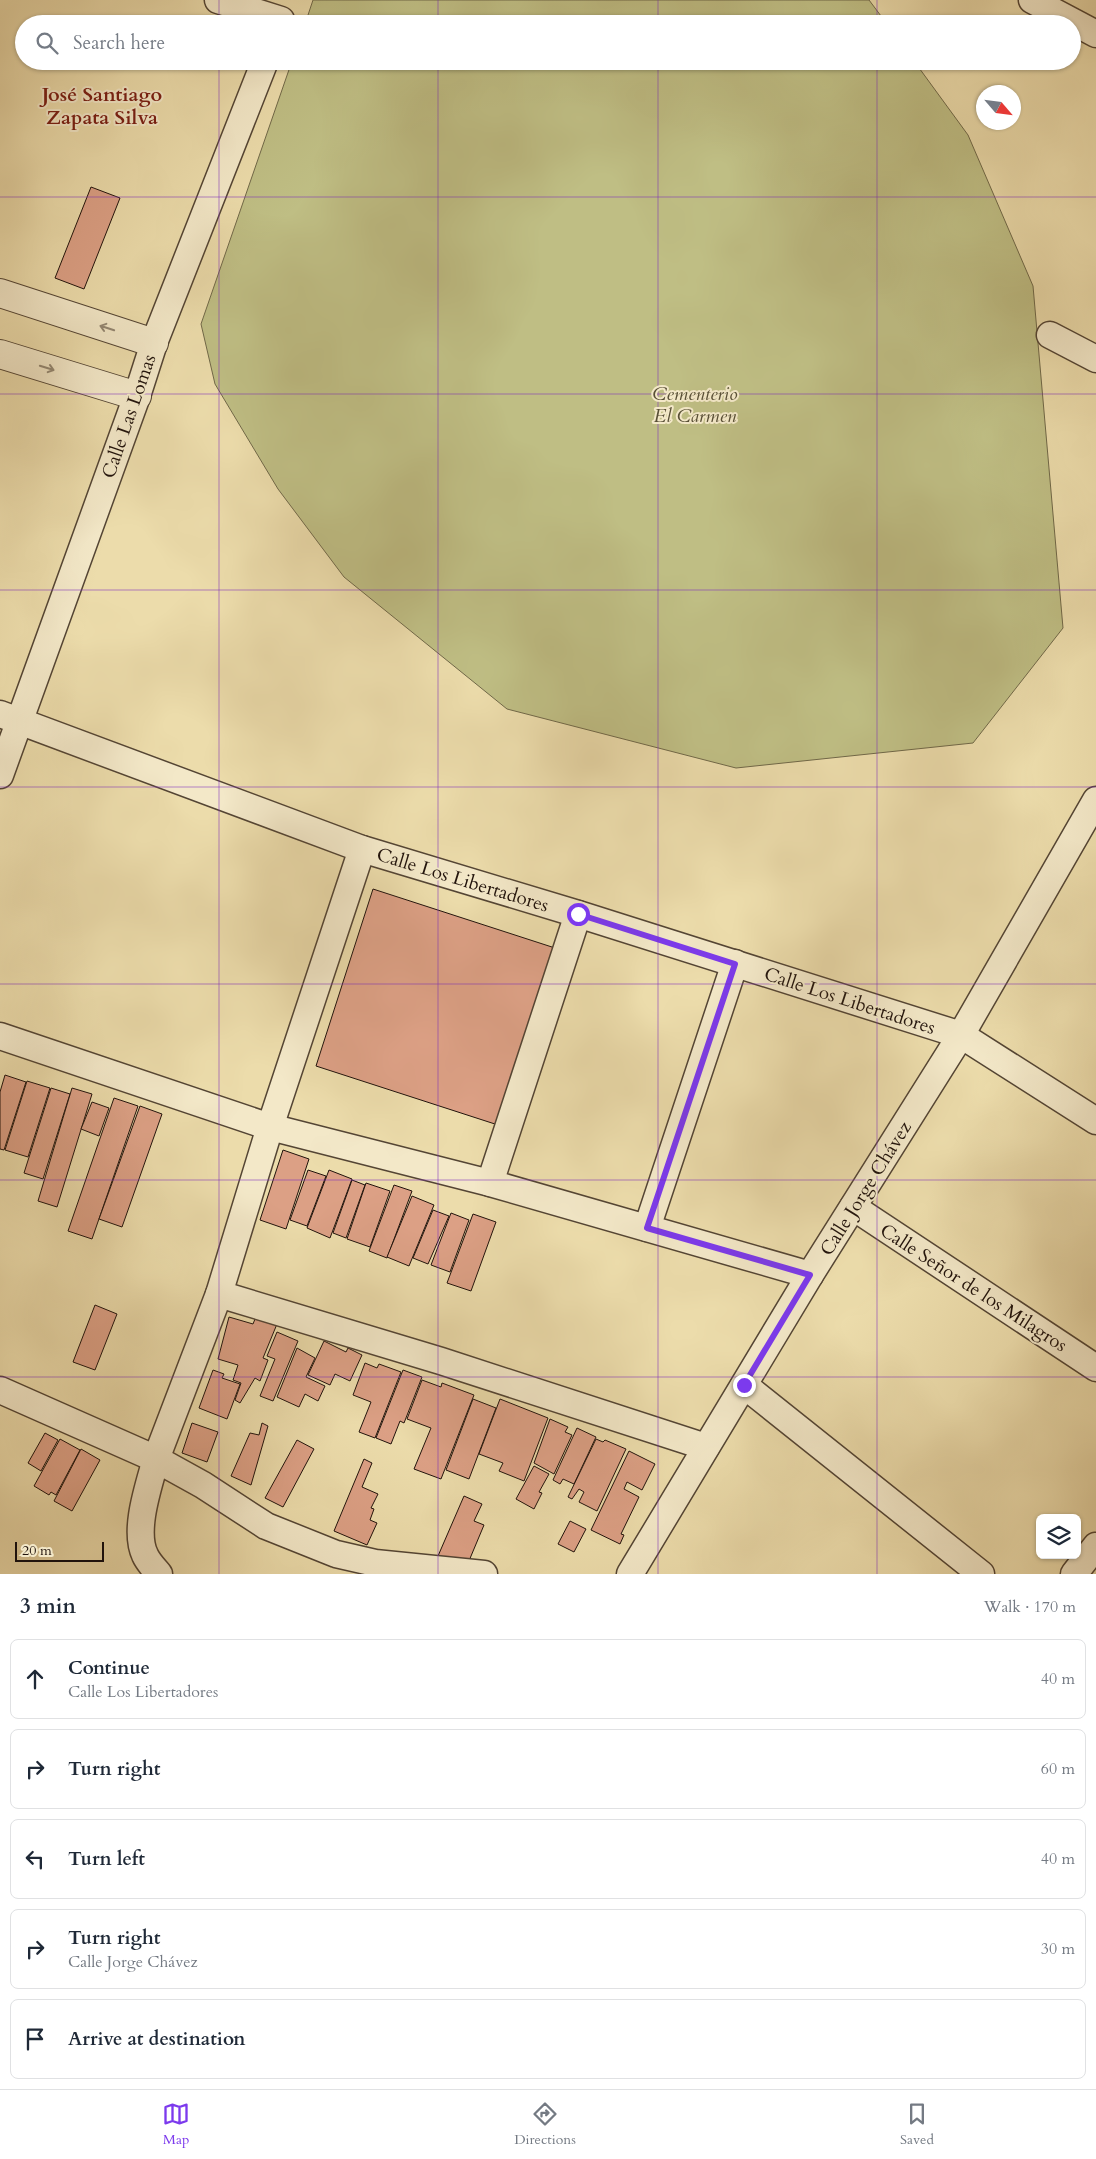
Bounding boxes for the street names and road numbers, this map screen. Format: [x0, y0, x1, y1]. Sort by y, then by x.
street label: Calle Las Lomas [96, 351, 162, 482]
street label: Calle Los Libertadores [374, 841, 552, 918]
street label: Calle Los Libertadores [761, 961, 939, 1041]
street label: Calle Jorge Chávez [814, 1116, 918, 1261]
street label: Calle Señor de los Milagros [875, 1217, 1072, 1358]

